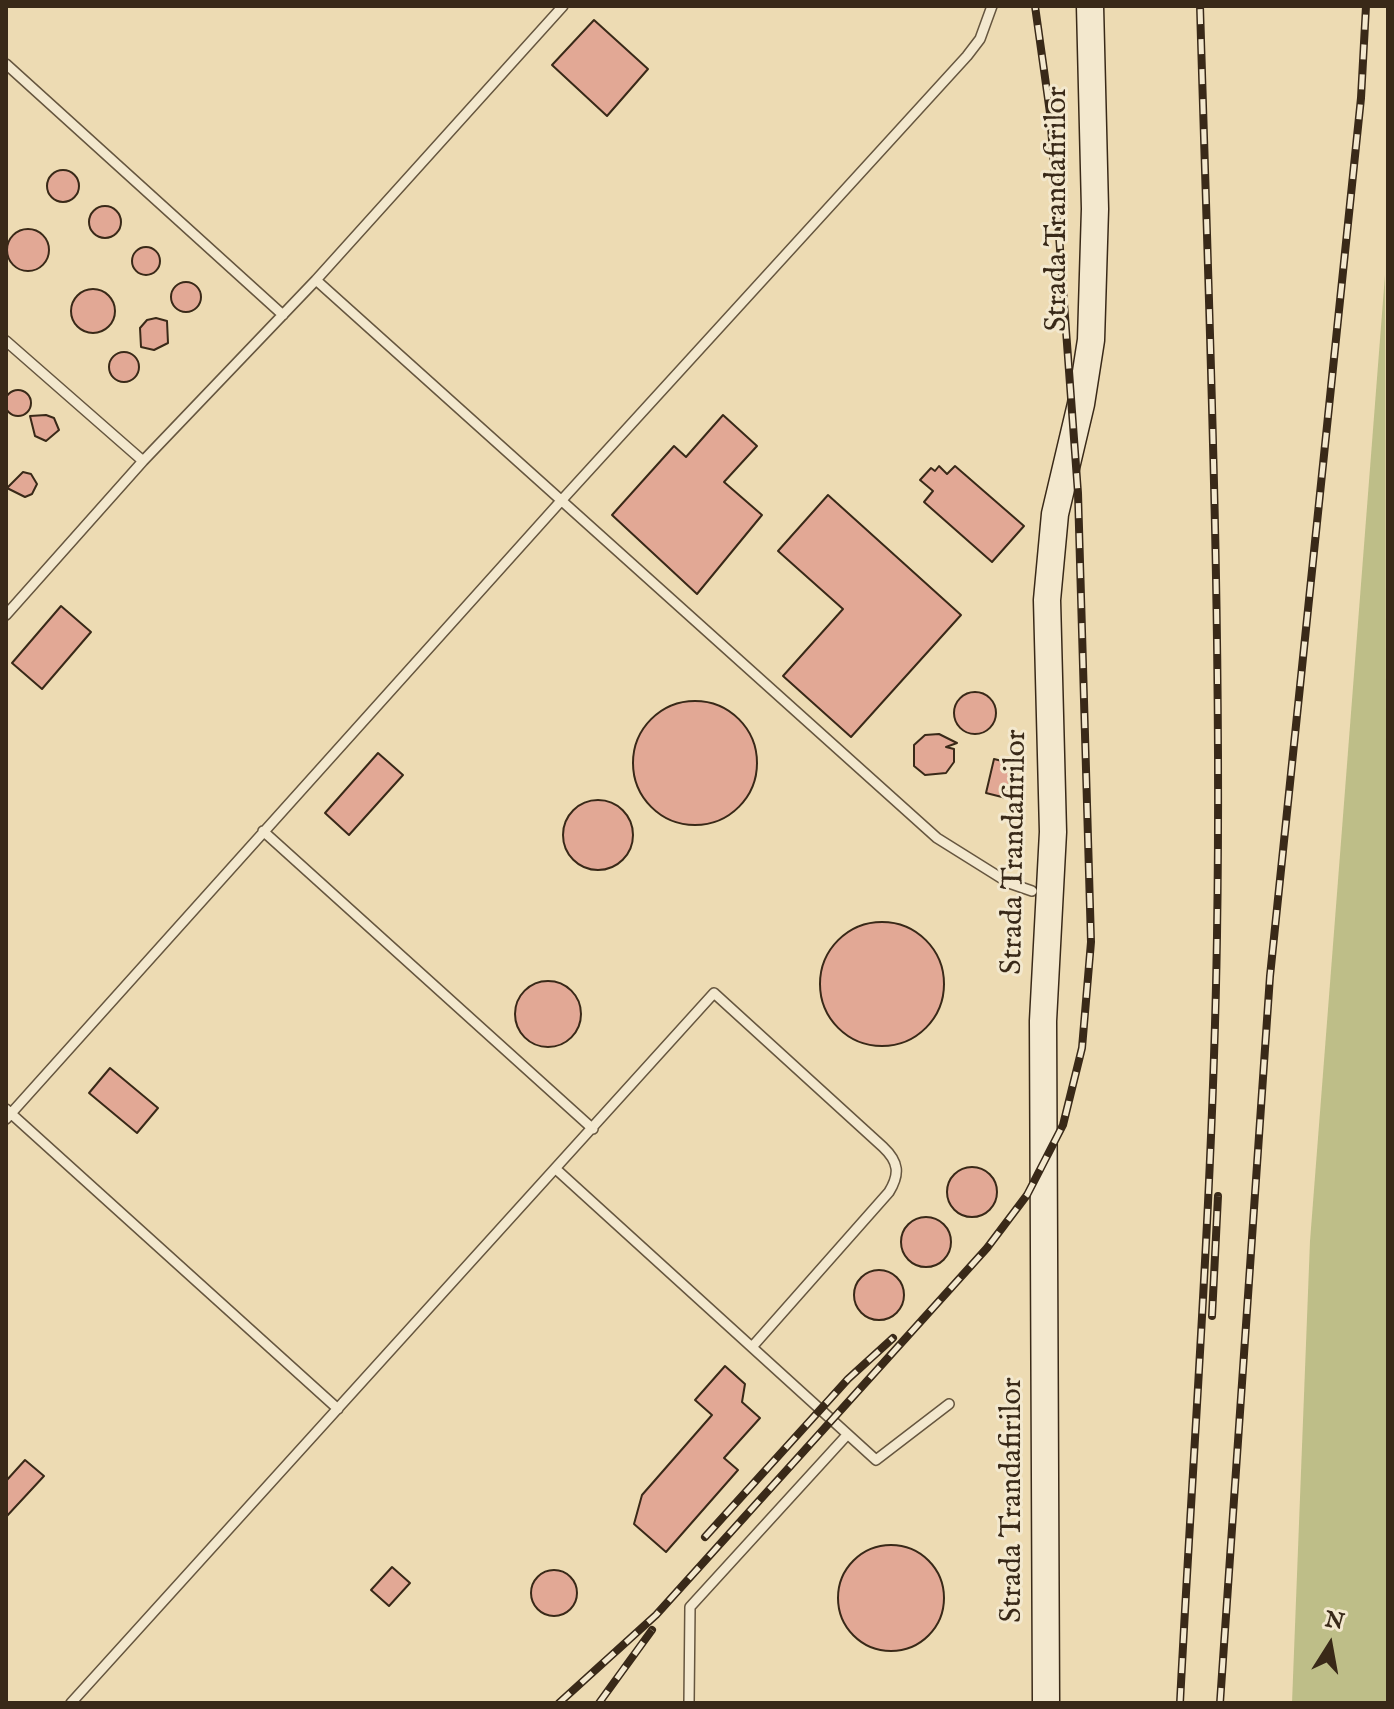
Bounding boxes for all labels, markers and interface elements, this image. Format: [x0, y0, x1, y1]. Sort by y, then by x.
street label: Strada Trandafirilor [1041, 86, 1077, 332]
street label: Strada Trandafirilor [996, 729, 1036, 975]
street label: Strada Trandafirilor [996, 1377, 1032, 1623]
north arrow [1290, 1605, 1370, 1685]
text: N [1323, 1606, 1347, 1637]

